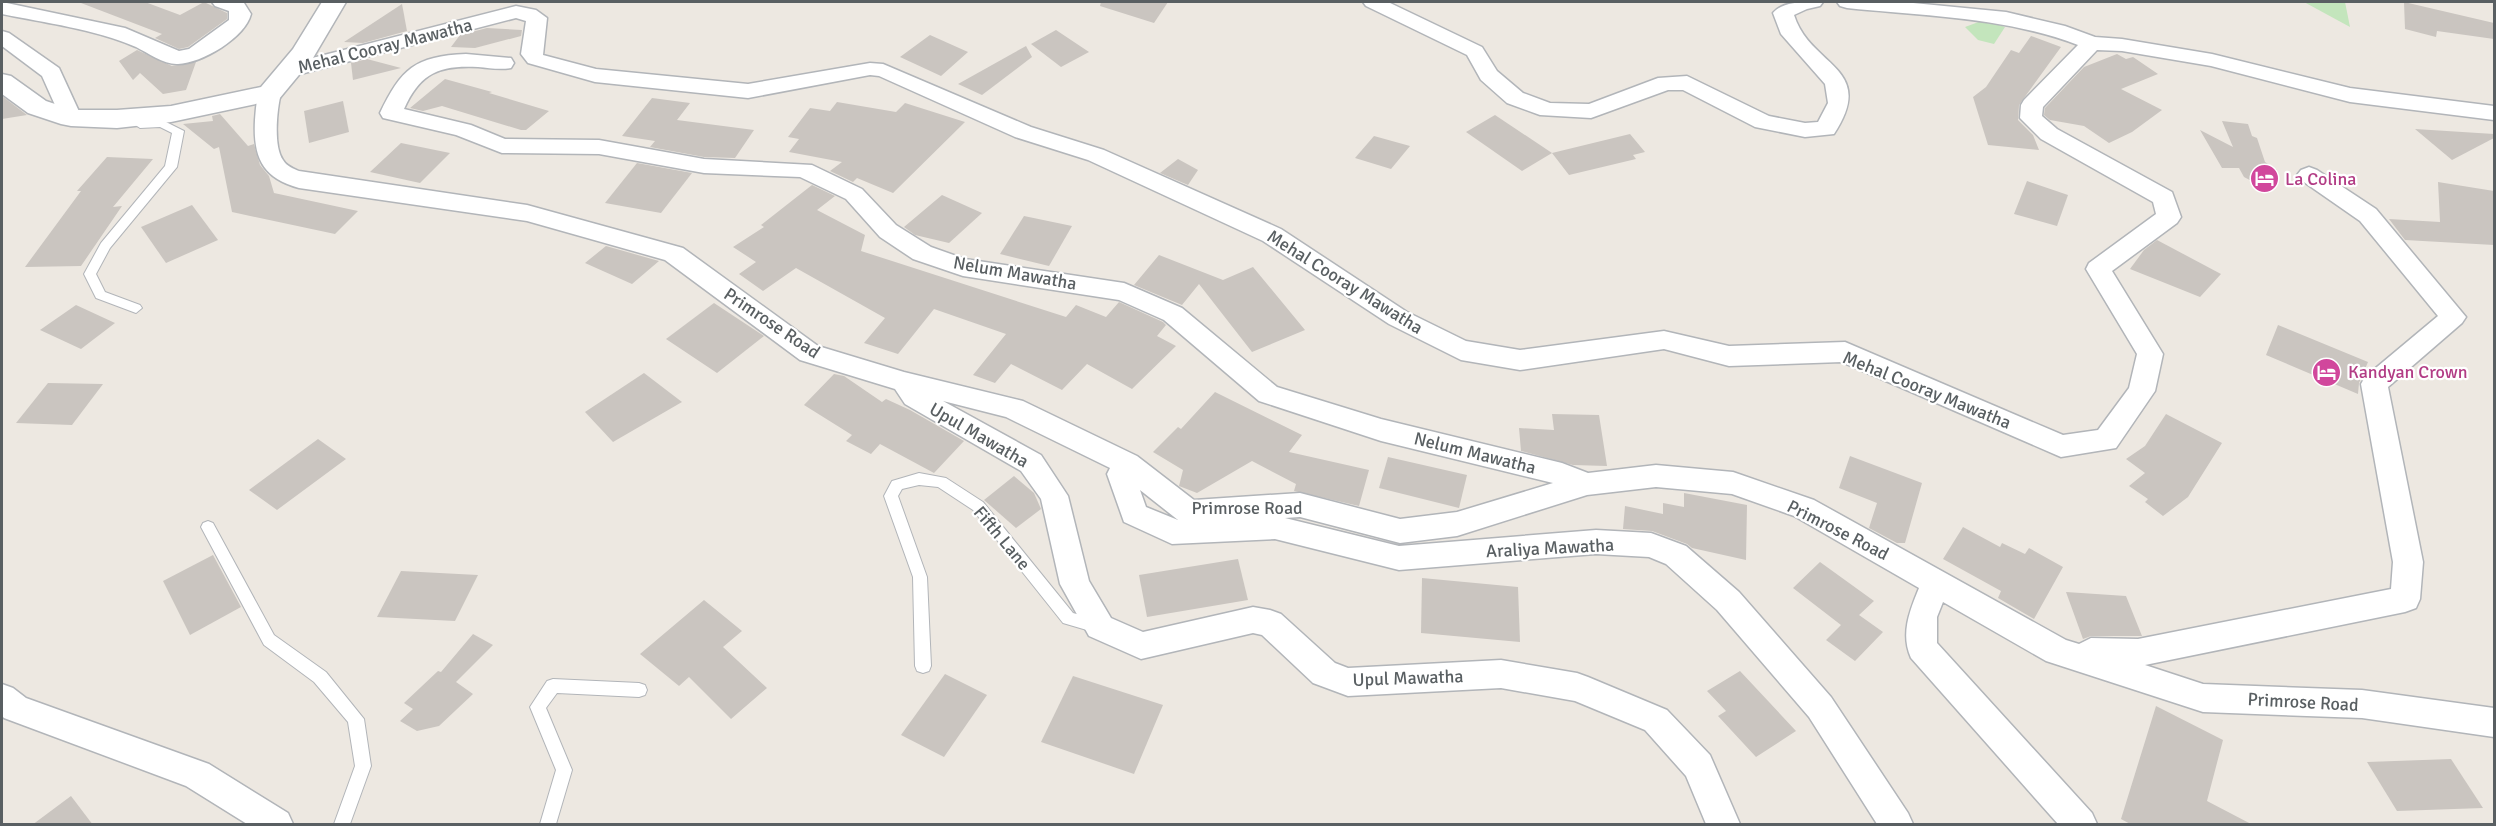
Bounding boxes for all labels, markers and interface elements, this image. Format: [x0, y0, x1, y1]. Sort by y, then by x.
street label: Mehal Cooray Mawatha [295, 14, 475, 78]
hotel icon: La Colina [2248, 163, 2280, 195]
place label: La Colina [2285, 168, 2356, 190]
street label: Mehal Cooray Mawatha [1263, 225, 1427, 339]
street label: Nelum Mawatha [952, 251, 1078, 295]
street label: Primrose Road [720, 283, 824, 363]
street label: Mehal Cooray Mawatha [1840, 346, 2014, 434]
hotel icon: Kandyan Crown [2311, 356, 2343, 388]
place label: Kandyan Crown [2348, 361, 2468, 383]
street label: Upul Mawatha [925, 398, 1033, 472]
street label: Nelum Mawatha [1412, 427, 1538, 479]
street label: Primrose Road [1784, 495, 1892, 565]
street label: Primrose Road [1191, 497, 1303, 519]
street label: Fifth Lane [969, 501, 1035, 575]
street label: Araliya Mawatha [1485, 534, 1615, 562]
street label: Upul Mawatha [1352, 665, 1464, 691]
street label: Primrose Road [2247, 688, 2359, 716]

